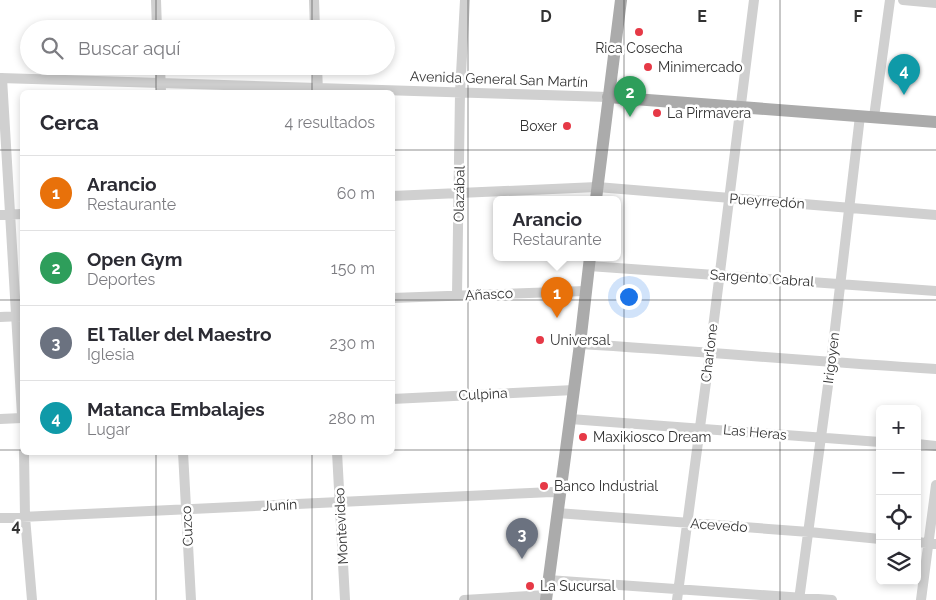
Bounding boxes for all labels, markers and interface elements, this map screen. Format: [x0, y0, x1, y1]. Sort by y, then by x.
text: D [540, 7, 552, 26]
text: E [697, 7, 707, 26]
text: F [853, 7, 863, 26]
search box [20, 20, 395, 75]
marker: Rica Cosecha [633, 26, 645, 38]
icon: search [38, 34, 66, 62]
text: Buscar aquí [78, 37, 180, 59]
place label: Rica Cosecha [595, 40, 683, 56]
pin: 4 [888, 54, 920, 95]
place label: Minimercado [658, 59, 743, 75]
marker: Minimercado [642, 61, 654, 73]
street label: Avenida General San Martín [410, 68, 588, 90]
pin: 2 [614, 76, 646, 117]
place label: La Pirmavera [667, 105, 751, 121]
marker: La Pirmavera [651, 107, 663, 119]
text: Cerca [40, 110, 99, 135]
text: 4 resultados [285, 113, 375, 132]
place label: Boxer [520, 118, 557, 134]
marker: Boxer [561, 120, 573, 132]
street label: Olazábal [451, 165, 467, 222]
text: Arancio [87, 173, 157, 195]
text: 1 [52, 184, 60, 203]
text: 60 m [337, 184, 375, 203]
street label: Pueyrredón [729, 190, 805, 212]
text: Restaurante [87, 195, 176, 214]
popup [493, 196, 621, 261]
text: Arancio [512, 208, 582, 230]
text: Restaurante [512, 230, 602, 249]
text: Open Gym [87, 248, 182, 270]
text: 2 [51, 259, 61, 278]
text: 150 m [331, 259, 375, 278]
street label: Sargento Cabral [709, 266, 815, 290]
text: Deportes [87, 270, 155, 289]
pin: 1 [541, 277, 573, 318]
your location [616, 284, 642, 310]
street label: Añasco [465, 285, 513, 303]
text: El Taller del Maestro [87, 323, 272, 345]
street label: Charlone [697, 323, 721, 383]
street label: Irigoyen [820, 331, 842, 385]
place label: Universal [550, 332, 610, 348]
text: 3 [52, 334, 60, 353]
text: 230 m [330, 334, 375, 353]
marker: Universal [534, 334, 546, 346]
text: Iglesia [87, 345, 134, 364]
street label: Culpina [458, 385, 508, 403]
text: Matanca Embalajes [87, 398, 265, 420]
map controls [876, 405, 921, 585]
button: + [876, 405, 921, 450]
text: 4 [51, 409, 61, 428]
text: 280 m [329, 409, 375, 428]
text: Lugar [87, 420, 130, 439]
street label: Las Heras [723, 421, 788, 443]
place label: Maxikiosco Dream [593, 429, 711, 445]
marker: Maxikiosco Dream [577, 431, 589, 443]
button: − [876, 450, 921, 495]
place label: Banco Industrial [554, 478, 658, 494]
marker: Banco Industrial [538, 480, 550, 492]
street label: Montevideo [331, 487, 351, 565]
button: locate [876, 495, 921, 540]
street label: Junín [262, 496, 298, 514]
street label: Cuzco [178, 505, 196, 547]
street label: Acevedo [690, 515, 748, 535]
text: 4 [11, 516, 21, 535]
pin: 3 [506, 518, 538, 559]
button: layers [876, 540, 921, 585]
place label: La Sucursal [540, 578, 615, 594]
marker: La Sucursal [524, 580, 536, 592]

